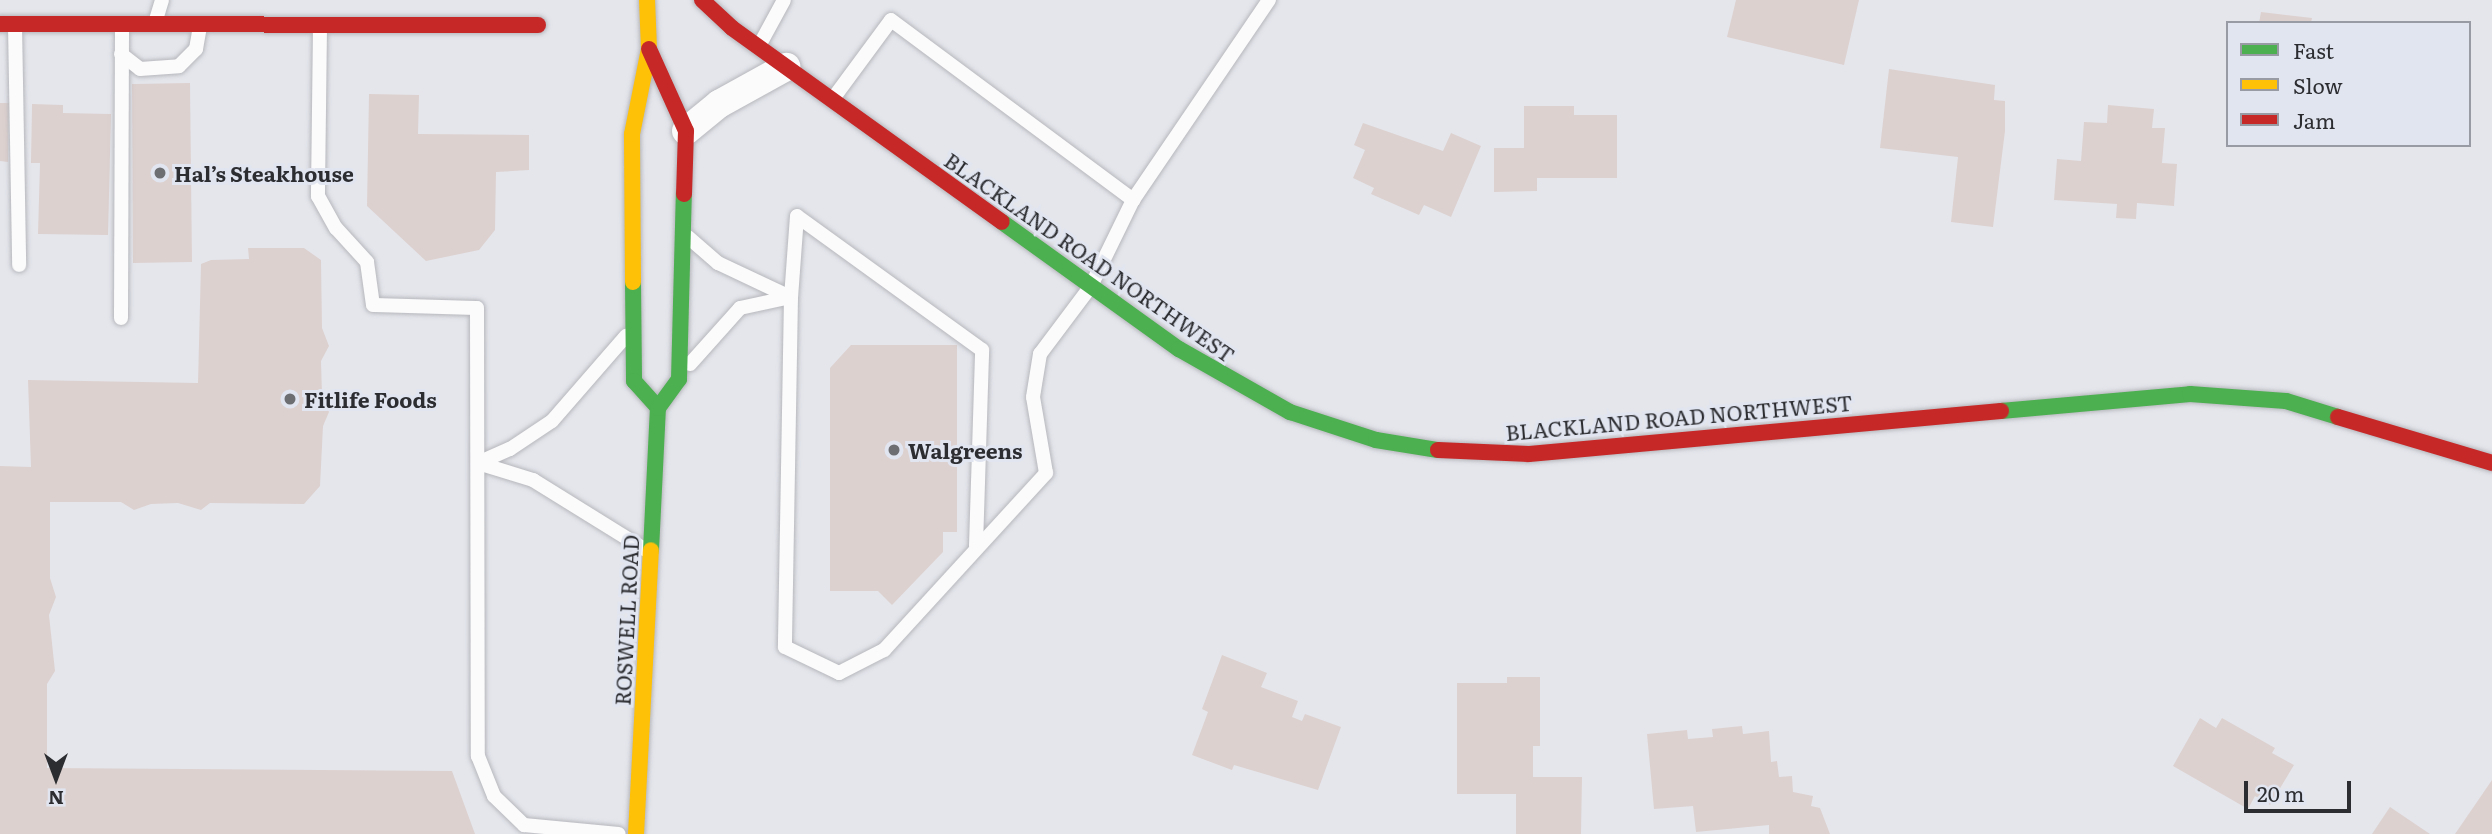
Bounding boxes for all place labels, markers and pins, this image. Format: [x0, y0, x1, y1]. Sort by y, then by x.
place label: Hal’s Steakhouse [174, 160, 354, 186]
marker: Hal’s Steakhouse [152, 165, 168, 181]
place label: Fitlife Foods [304, 386, 437, 412]
marker: Fitlife Foods [282, 391, 298, 407]
place label: Walgreens [908, 437, 1022, 463]
marker: Walgreens [886, 442, 902, 458]

